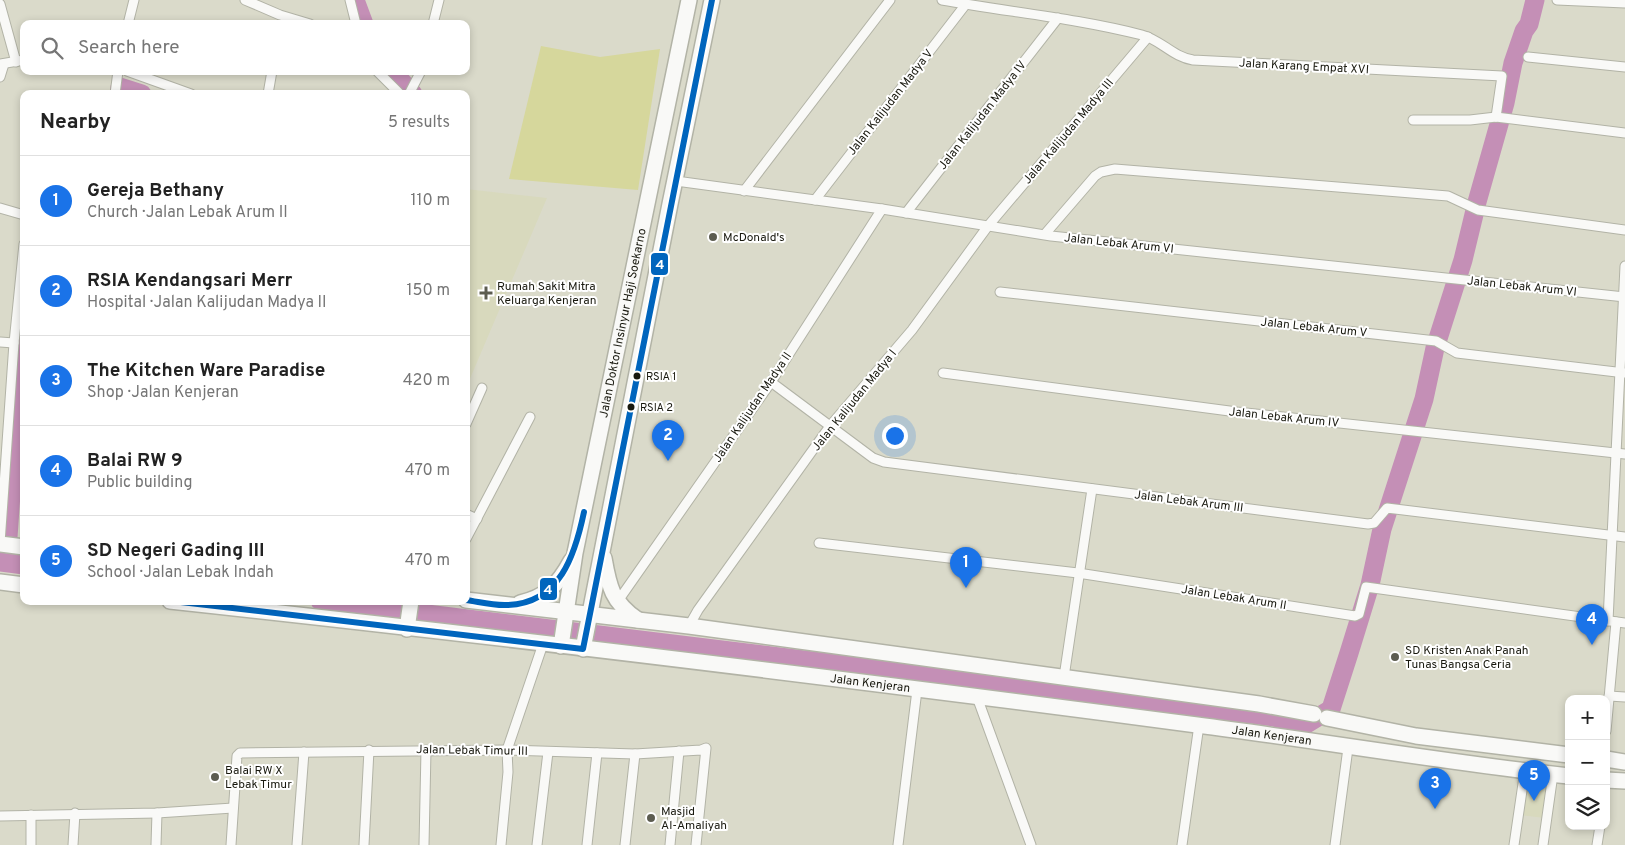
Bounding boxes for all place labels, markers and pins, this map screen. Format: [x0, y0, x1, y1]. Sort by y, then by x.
place label: McDonald's [723, 230, 785, 246]
marker: McDonald's [707, 231, 719, 243]
place label: Rumah Sakit Mitra Keluarga Kenjeran [497, 279, 596, 309]
marker: Rumah Sakit Mitra Keluarga Kenjeran [479, 286, 493, 300]
place label: RSIA 1 [646, 370, 676, 384]
marker: RSIA 1 [632, 371, 642, 381]
place label: RSIA 2 [640, 401, 673, 415]
marker: RSIA 2 [626, 402, 636, 412]
pin: 2 [652, 420, 684, 461]
pin: 1 [950, 547, 982, 588]
pin: 4 [1576, 604, 1608, 645]
place label: SD Kristen Anak Panah Tunas Bangsa Ceria [1405, 643, 1529, 673]
marker: SD Kristen Anak Panah Tunas Bangsa Ceria [1389, 651, 1401, 663]
pin: 5 [1518, 760, 1550, 801]
place label: Balai RW X Lebak Timur [225, 763, 292, 793]
pin: 3 [1419, 768, 1451, 809]
marker: Balai RW X Lebak Timur [209, 771, 221, 783]
place label: Masjid Al-Amaliyah [661, 804, 727, 834]
marker: Masjid Al-Amaliyah [645, 812, 657, 824]

